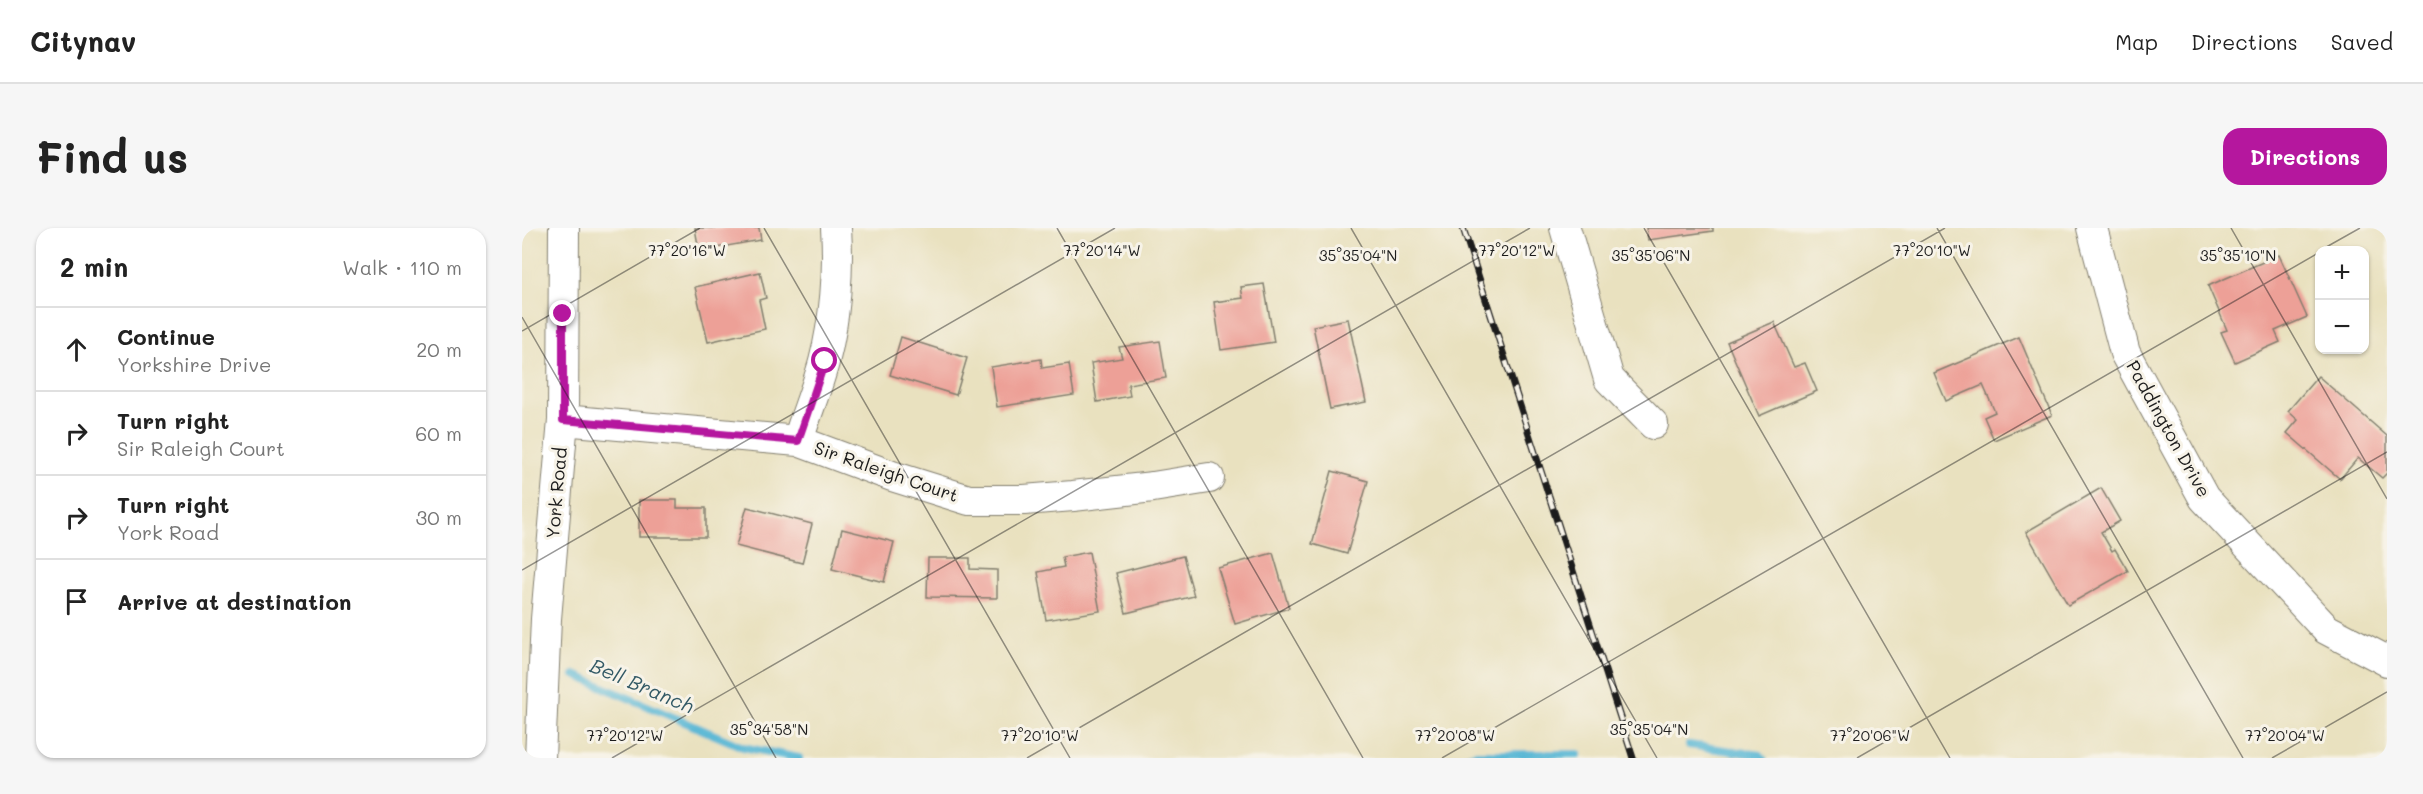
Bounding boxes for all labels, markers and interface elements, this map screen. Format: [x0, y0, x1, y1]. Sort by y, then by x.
text: Citynav [30, 23, 136, 59]
text: Map [2115, 28, 2158, 55]
text: Directions [2191, 28, 2298, 55]
text: Saved [2331, 28, 2393, 55]
button: Directions [2223, 128, 2387, 185]
text: Find us [36, 129, 188, 184]
text: 77°20'16"W [648, 240, 726, 260]
text: 77°20'14"W [1063, 240, 1141, 260]
text: 77°20'12"W [1479, 240, 1555, 260]
text: 77°20'10"W [1893, 240, 1971, 260]
text: 35°35'04"N [1319, 245, 1397, 265]
text: 35°35'06"N [1612, 245, 1690, 265]
text: 35°35'10"N [2200, 245, 2276, 265]
map controls [2315, 246, 2369, 354]
button: + [2315, 246, 2369, 300]
text: 2 min [60, 250, 128, 284]
text: Walk · 110 m [342, 254, 462, 280]
route end [549, 300, 575, 326]
button: − [2315, 300, 2369, 354]
text: Continue [117, 322, 215, 351]
icon: ahead [60, 333, 93, 366]
text: 20 m [416, 336, 462, 362]
route start [811, 347, 837, 373]
text: Yorkshire Drive [117, 351, 271, 377]
street label: Paddington Drive [2121, 356, 2216, 501]
text: Turn right [117, 406, 229, 435]
icon: right [60, 417, 93, 450]
text: 60 m [415, 420, 462, 446]
text: Sir Raleigh Court [117, 435, 285, 461]
street label: Sir Raleigh Court [811, 435, 962, 507]
street label: York Road [540, 446, 572, 540]
text: Turn right [117, 490, 229, 519]
icon: right [60, 501, 93, 534]
text: 30 m [416, 504, 462, 530]
text: York Road [117, 519, 219, 545]
icon: arrive [60, 585, 93, 618]
text: Arrive at destination [117, 587, 352, 616]
water label: Bell Branch [587, 652, 698, 719]
text: 35°34'58"N [730, 719, 808, 739]
text: 35°35'04"N [1610, 719, 1688, 739]
text: 77°20'12"W [587, 725, 663, 745]
text: 77°20'10"W [1001, 725, 1079, 745]
text: 77°20'08"W [1415, 725, 1495, 745]
text: 77°20'06"W [1830, 725, 1910, 745]
text: 77°20'04"W [2245, 725, 2325, 745]

